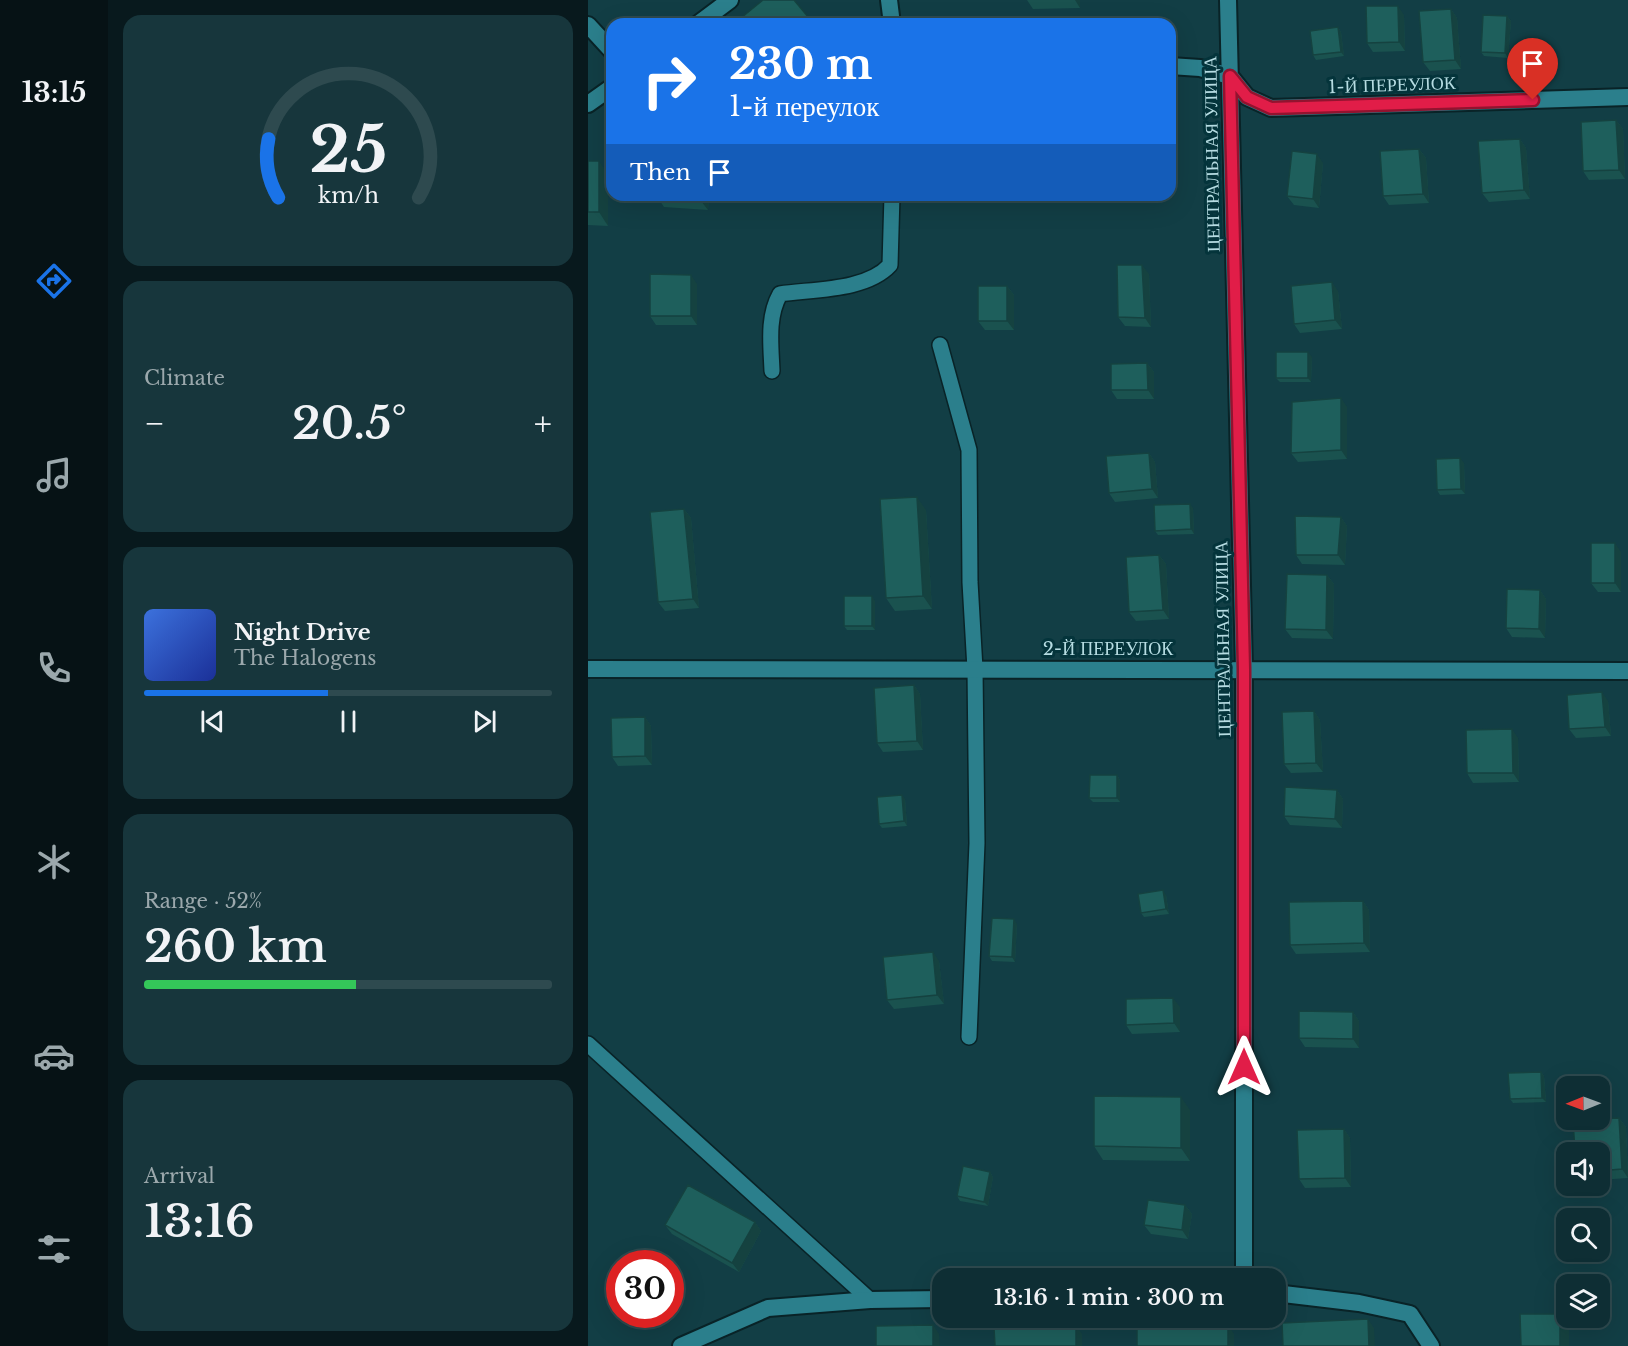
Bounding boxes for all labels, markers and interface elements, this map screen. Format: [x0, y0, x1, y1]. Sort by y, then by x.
text: 230 m [729, 38, 872, 90]
pin [1507, 38, 1558, 100]
icon: right [630, 42, 708, 120]
icon: arrive [1516, 47, 1549, 80]
street label: ЦЕНТРАЛЬНАЯ УЛИЦА [1199, 56, 1225, 252]
street label: 1-Й ПЕРЕУЛОК [1328, 72, 1457, 98]
text: 13:15 [22, 76, 86, 109]
text: 1-й переулок [729, 90, 879, 123]
text: 25 [309, 111, 387, 189]
icon: arrive [703, 156, 736, 189]
text: Then [630, 159, 691, 186]
text: km/h [318, 182, 379, 209]
icon: directions [33, 260, 75, 302]
text: Climate [144, 366, 225, 390]
text: 20.5° [292, 395, 407, 451]
text: − [144, 403, 165, 444]
text: + [534, 403, 552, 444]
icon: music [33, 454, 75, 496]
street label: ЦЕНТРАЛЬНАЯ УЛИЦА [1210, 541, 1236, 737]
text: Night Drive [234, 619, 371, 646]
street label: 2-Й ПЕРЕУЛОК [1043, 638, 1174, 660]
text: The Halogens [234, 646, 376, 670]
icon: phone [33, 647, 75, 689]
icon: previous [196, 705, 229, 738]
icon: pause [332, 705, 365, 738]
icon: next [468, 705, 501, 738]
icon: climate [33, 841, 75, 883]
text: Range · 52% [144, 889, 262, 913]
text: 260 km [144, 918, 327, 974]
icon: car [33, 1035, 75, 1077]
position arrow [1212, 1035, 1276, 1099]
north arrow [1556, 1076, 1610, 1130]
map controls [1556, 1076, 1610, 1328]
button: sound [1556, 1142, 1610, 1196]
text: Arrival [144, 1164, 215, 1188]
text: 13:16 [144, 1193, 255, 1249]
button: search [1556, 1208, 1610, 1262]
icon: filters [33, 1228, 75, 1270]
speed limit sign: 30 [606, 1250, 684, 1328]
button: layers [1556, 1274, 1610, 1328]
text: 13:16 · 1 min · 300 m [994, 1284, 1224, 1311]

